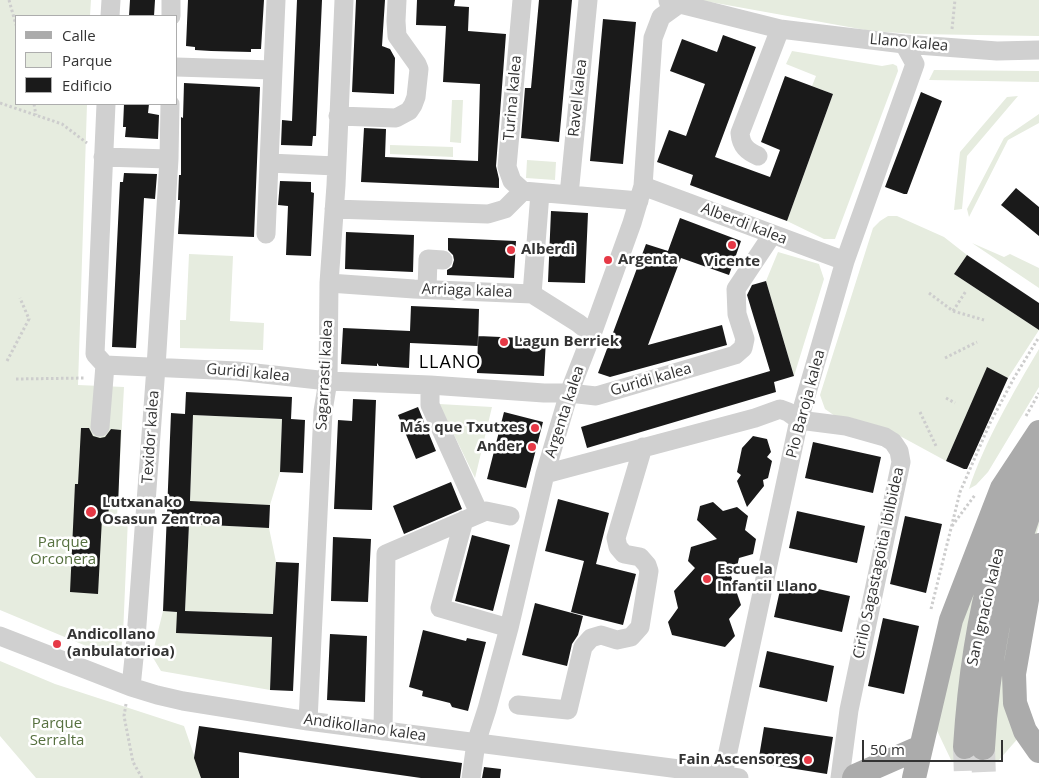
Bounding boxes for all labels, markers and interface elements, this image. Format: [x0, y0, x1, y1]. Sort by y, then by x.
legend [15, 15, 178, 105]
text: Calle [62, 25, 96, 45]
street label: Llano kalea [869, 31, 949, 55]
text: Parque [62, 50, 112, 70]
street label: Turina kalea [500, 55, 526, 141]
street label: Ravel kalea [565, 58, 591, 138]
text: Edificio [62, 75, 112, 95]
street label: Alberdi kalea [698, 199, 790, 249]
marker: Vicente [726, 239, 738, 251]
place label: Alberdi [521, 241, 575, 259]
marker: Alberdi [505, 244, 517, 256]
place label: Argenta [618, 251, 678, 269]
place label: Vicente [704, 253, 760, 271]
marker: Argenta [602, 254, 614, 266]
street label: Arriaga kalea [421, 280, 513, 302]
street label: Sagarrasti kalea [313, 319, 337, 431]
place label: Lagun Berriek [514, 333, 619, 351]
marker: Lagun Berriek [498, 336, 510, 348]
street label: Pio Baroja kalea [783, 348, 829, 460]
district label: LLANO [418, 352, 482, 374]
street label: Guridi kalea [206, 360, 290, 386]
street label: Guridi kalea [608, 360, 694, 400]
street label: Argenta kalea [542, 364, 588, 460]
street label: Texidor kalea [139, 390, 163, 484]
place label: Más que Txutxes [400, 419, 525, 437]
marker: Más que Txutxes [529, 422, 541, 434]
place label: Ander [477, 438, 522, 456]
marker: Ander [526, 441, 538, 453]
street label: Cirilo Sagastagoitia ibilbidea [850, 466, 908, 660]
place label: Lutxanako Osasun Zentroa [102, 494, 221, 529]
marker: Lutxanako Osasun Zentroa [84, 505, 98, 519]
park label: Parque Orconera [30, 534, 96, 569]
street label: San Ignacio kalea [964, 546, 1008, 668]
place label: Escuela Infantil Llano [717, 561, 817, 596]
marker: Escuela Infantil Llano [701, 573, 713, 585]
place label: Andicollano (anbulatorioa) [67, 626, 175, 661]
marker: Andicollano (anbulatorioa) [51, 638, 63, 650]
street label: Andikollano kalea [303, 711, 427, 745]
park label: Parque Serralta [30, 715, 84, 750]
scale bar [864, 730, 1005, 762]
text: 50 m [870, 739, 905, 759]
place label: Fain Ascensores [678, 751, 798, 769]
marker: Fain Ascensores [802, 754, 814, 766]

